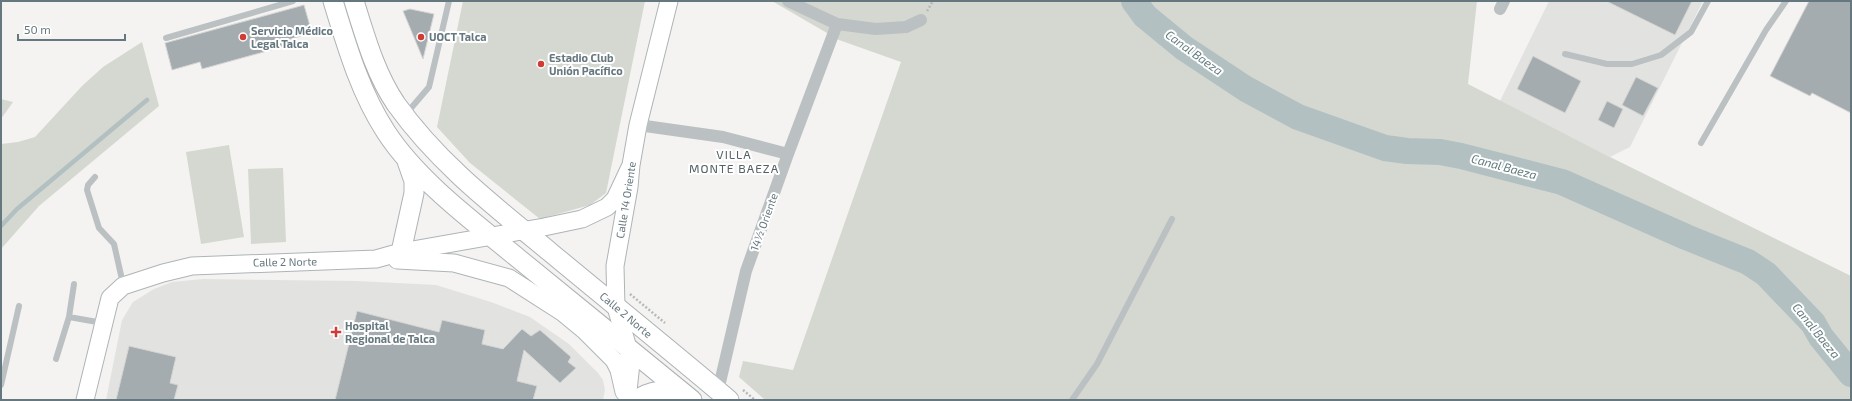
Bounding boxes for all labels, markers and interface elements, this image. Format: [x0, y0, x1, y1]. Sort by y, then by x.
scale bar [18, 16, 125, 42]
text: 50 m [24, 22, 51, 36]
place label: Servicio Médico Legal Talca [251, 24, 334, 50]
water label: Canal Baeza [1163, 27, 1226, 78]
place label: UOCT Talca [429, 30, 487, 43]
marker: Servicio Médico Legal Talca [238, 32, 248, 42]
marker: UOCT Talca [416, 32, 426, 42]
place label: Estadio Club Unión Pacífico [549, 51, 623, 77]
marker: Estadio Club Unión Pacífico [536, 59, 546, 69]
district label: VILLA MONTE BAEZA [689, 147, 779, 175]
water label: Canal Baeza [1470, 151, 1539, 181]
street label: Calle 14 Oriente [613, 160, 638, 239]
street label: 14½ Oriente [747, 191, 780, 252]
street label: Calle 2 Norte [253, 254, 317, 269]
street label: Calle 2 Norte [597, 289, 655, 340]
water label: Canal Baeza [1790, 300, 1843, 361]
place label: Hospital Regional de Talca [345, 319, 435, 345]
marker: Hospital Regional de Talca [330, 326, 342, 338]

